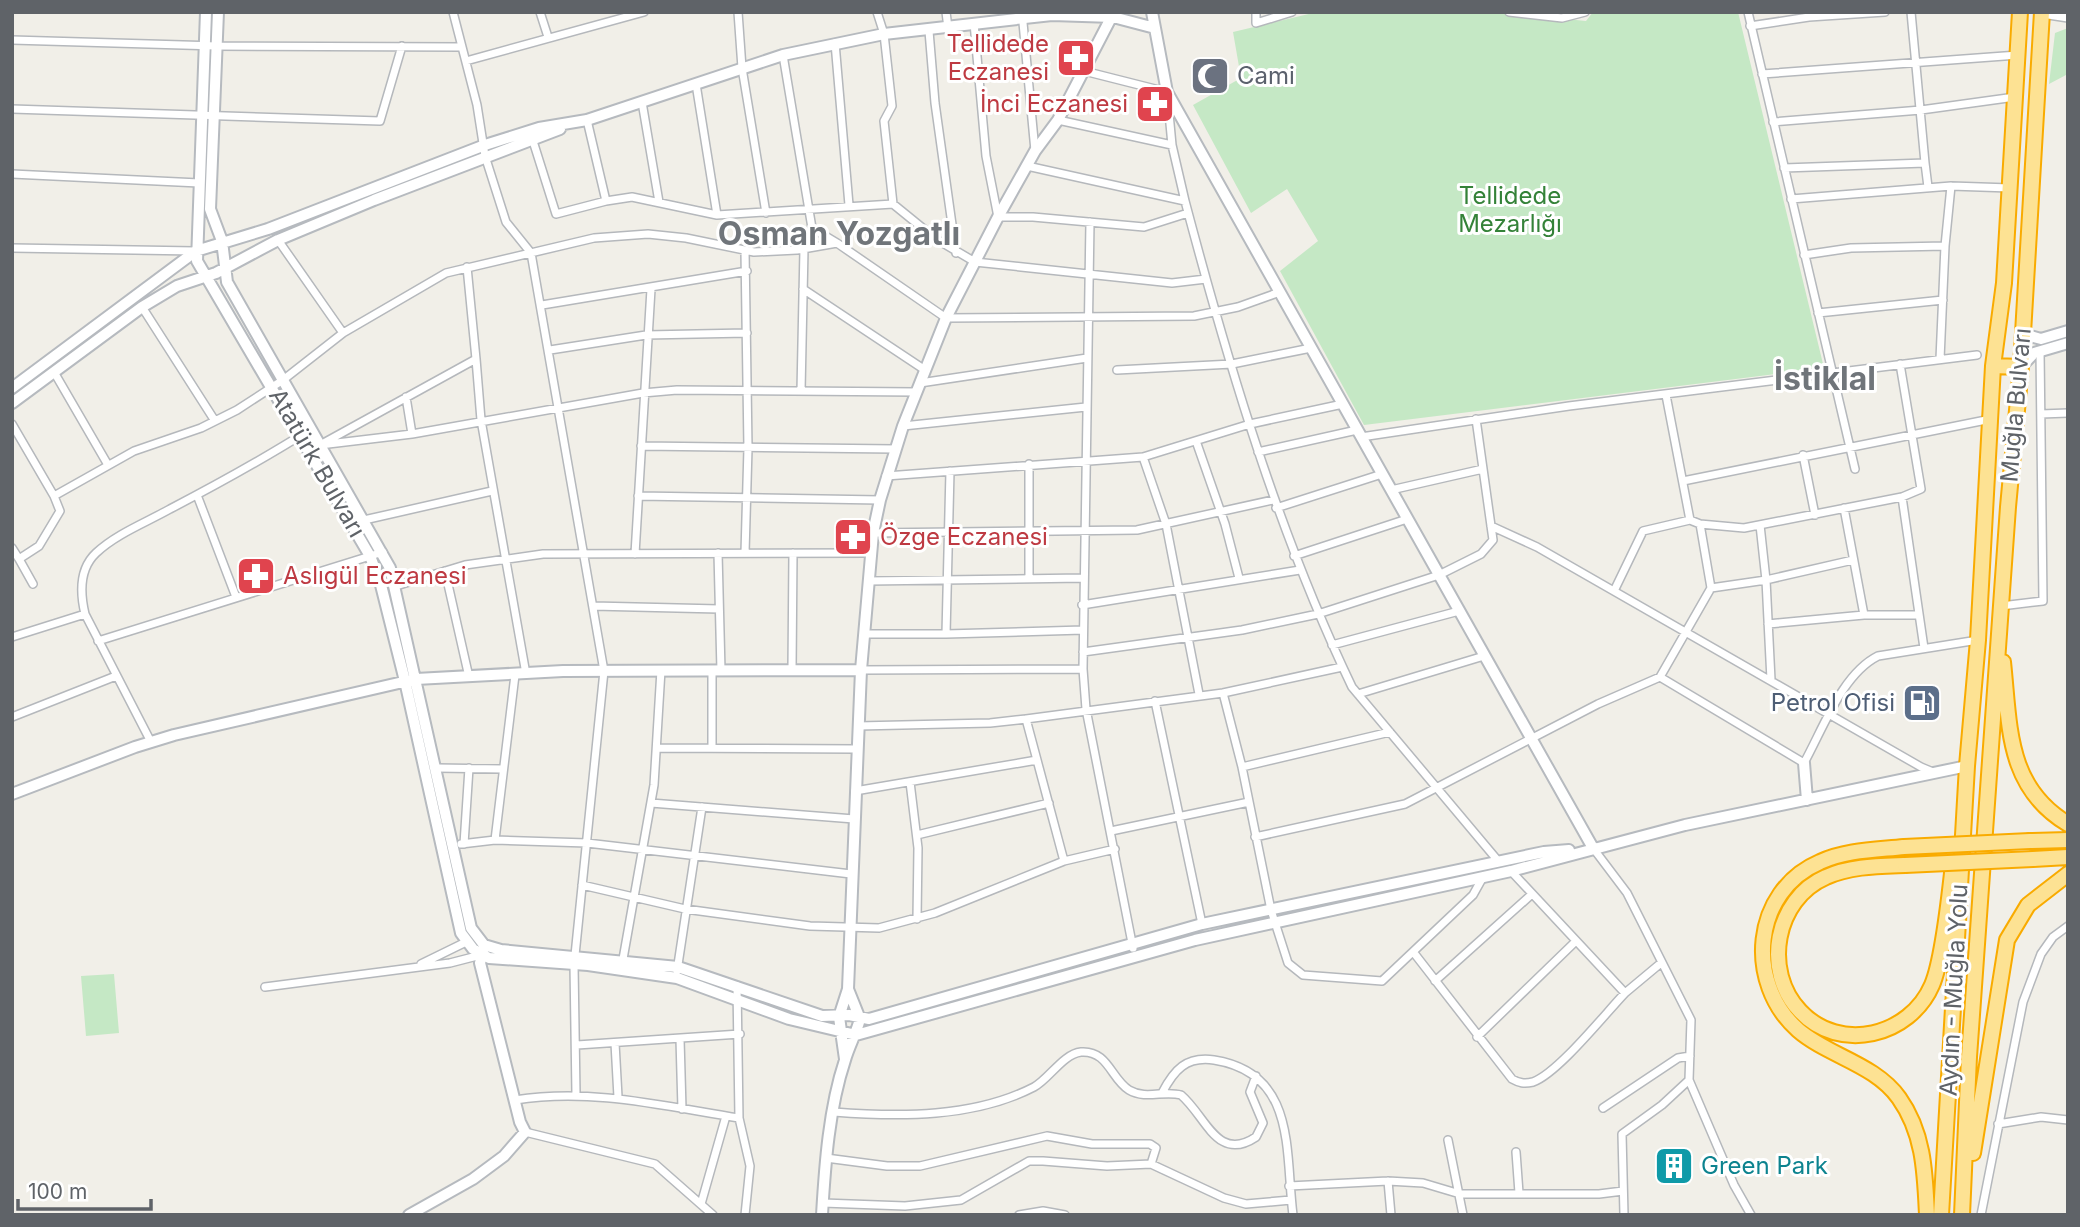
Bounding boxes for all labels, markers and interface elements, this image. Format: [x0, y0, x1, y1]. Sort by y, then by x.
place label: Tellidede Eczanesi [947, 29, 1049, 86]
pharmacy icon: Tellidede Eczanesi [1055, 37, 1097, 79]
mosque icon: Cami [1189, 55, 1231, 97]
place label: Cami [1237, 61, 1295, 90]
pharmacy icon: İnci Eczanesi [1134, 83, 1176, 125]
place label: İnci Eczanesi [980, 89, 1128, 118]
park label: Tellidede Mezarlığı [1458, 181, 1562, 238]
district label: Osman Yozgatlı [718, 214, 960, 253]
street label: Muğla Bulvarı [1994, 327, 2037, 483]
district label: İstiklal [1774, 359, 1876, 398]
street label: Atatürk Bulvarı [263, 383, 372, 542]
pharmacy icon: Özge Eczanesi [832, 516, 874, 558]
place label: Özge Eczanesi [880, 522, 1048, 551]
pharmacy icon: Aslıgül Eczanesi [235, 555, 277, 597]
place label: Aslıgül Eczanesi [283, 561, 467, 590]
fuel station icon: Petrol Ofisi [1901, 682, 1943, 724]
place label: Petrol Ofisi [1771, 688, 1895, 717]
street label: Aydın - Muğla Yolu [1933, 883, 1974, 1097]
building icon: Green Park [1653, 1145, 1695, 1187]
place label: Green Park [1701, 1151, 1828, 1180]
scale bar [18, 1168, 150, 1212]
text: 100 m [28, 1179, 87, 1204]

